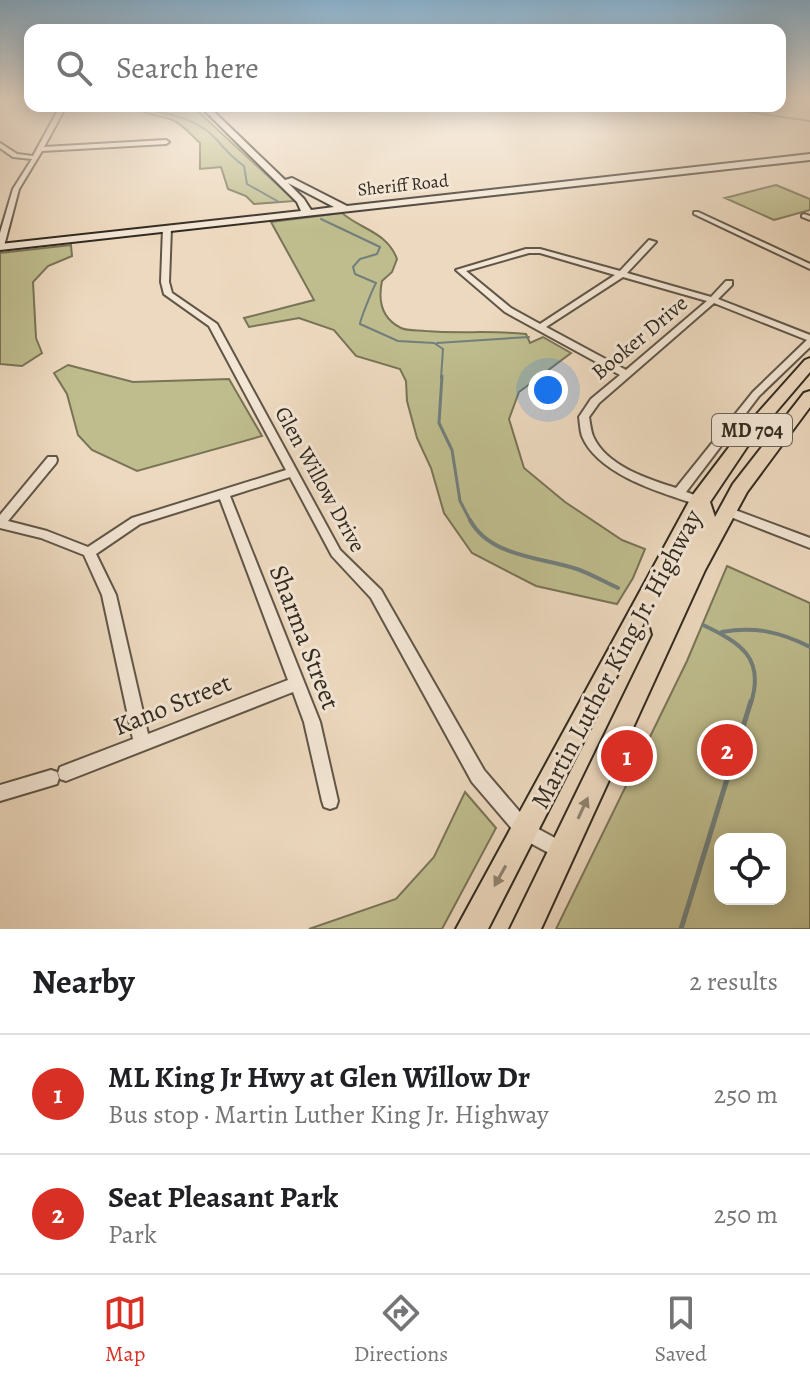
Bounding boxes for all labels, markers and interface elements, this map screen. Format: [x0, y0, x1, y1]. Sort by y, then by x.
search box [24, 24, 786, 112]
icon: search [52, 46, 96, 90]
text: Search here [116, 48, 259, 88]
street label: Sheriff Road [356, 168, 450, 202]
street label: Booker Drive [585, 289, 694, 387]
your location [528, 370, 568, 410]
street label: Glen Willow Drive [268, 401, 373, 558]
road number: MD 704 [712, 414, 792, 446]
street label: Martin Luther King Jr. Highway [523, 503, 711, 815]
street label: Sharma Street [261, 560, 348, 715]
street label: Kano Street [108, 665, 237, 744]
pin: 2 [701, 720, 753, 780]
pin: 1 [601, 726, 653, 786]
one-way arrow [576, 796, 590, 819]
map controls [714, 833, 786, 905]
button: locate [714, 833, 786, 905]
one-way arrow [493, 865, 507, 887]
text: Nearby [32, 958, 135, 1005]
text: 2 results [689, 964, 778, 999]
text: ML King Jr Hwy at Glen Willow Dr [108, 1057, 530, 1097]
text: 1 [53, 1077, 63, 1112]
text: 250 m [714, 1077, 778, 1112]
text: Bus stop · Martin Luther King Jr. Highway [108, 1097, 549, 1132]
text: Seat Pleasant Park [108, 1177, 338, 1217]
text: 2 [52, 1197, 64, 1232]
text: 250 m [714, 1197, 778, 1232]
text: Park [108, 1217, 157, 1252]
tab: Map [103, 1291, 147, 1369]
tab: Directions [354, 1291, 448, 1369]
tab: Saved [655, 1291, 707, 1369]

